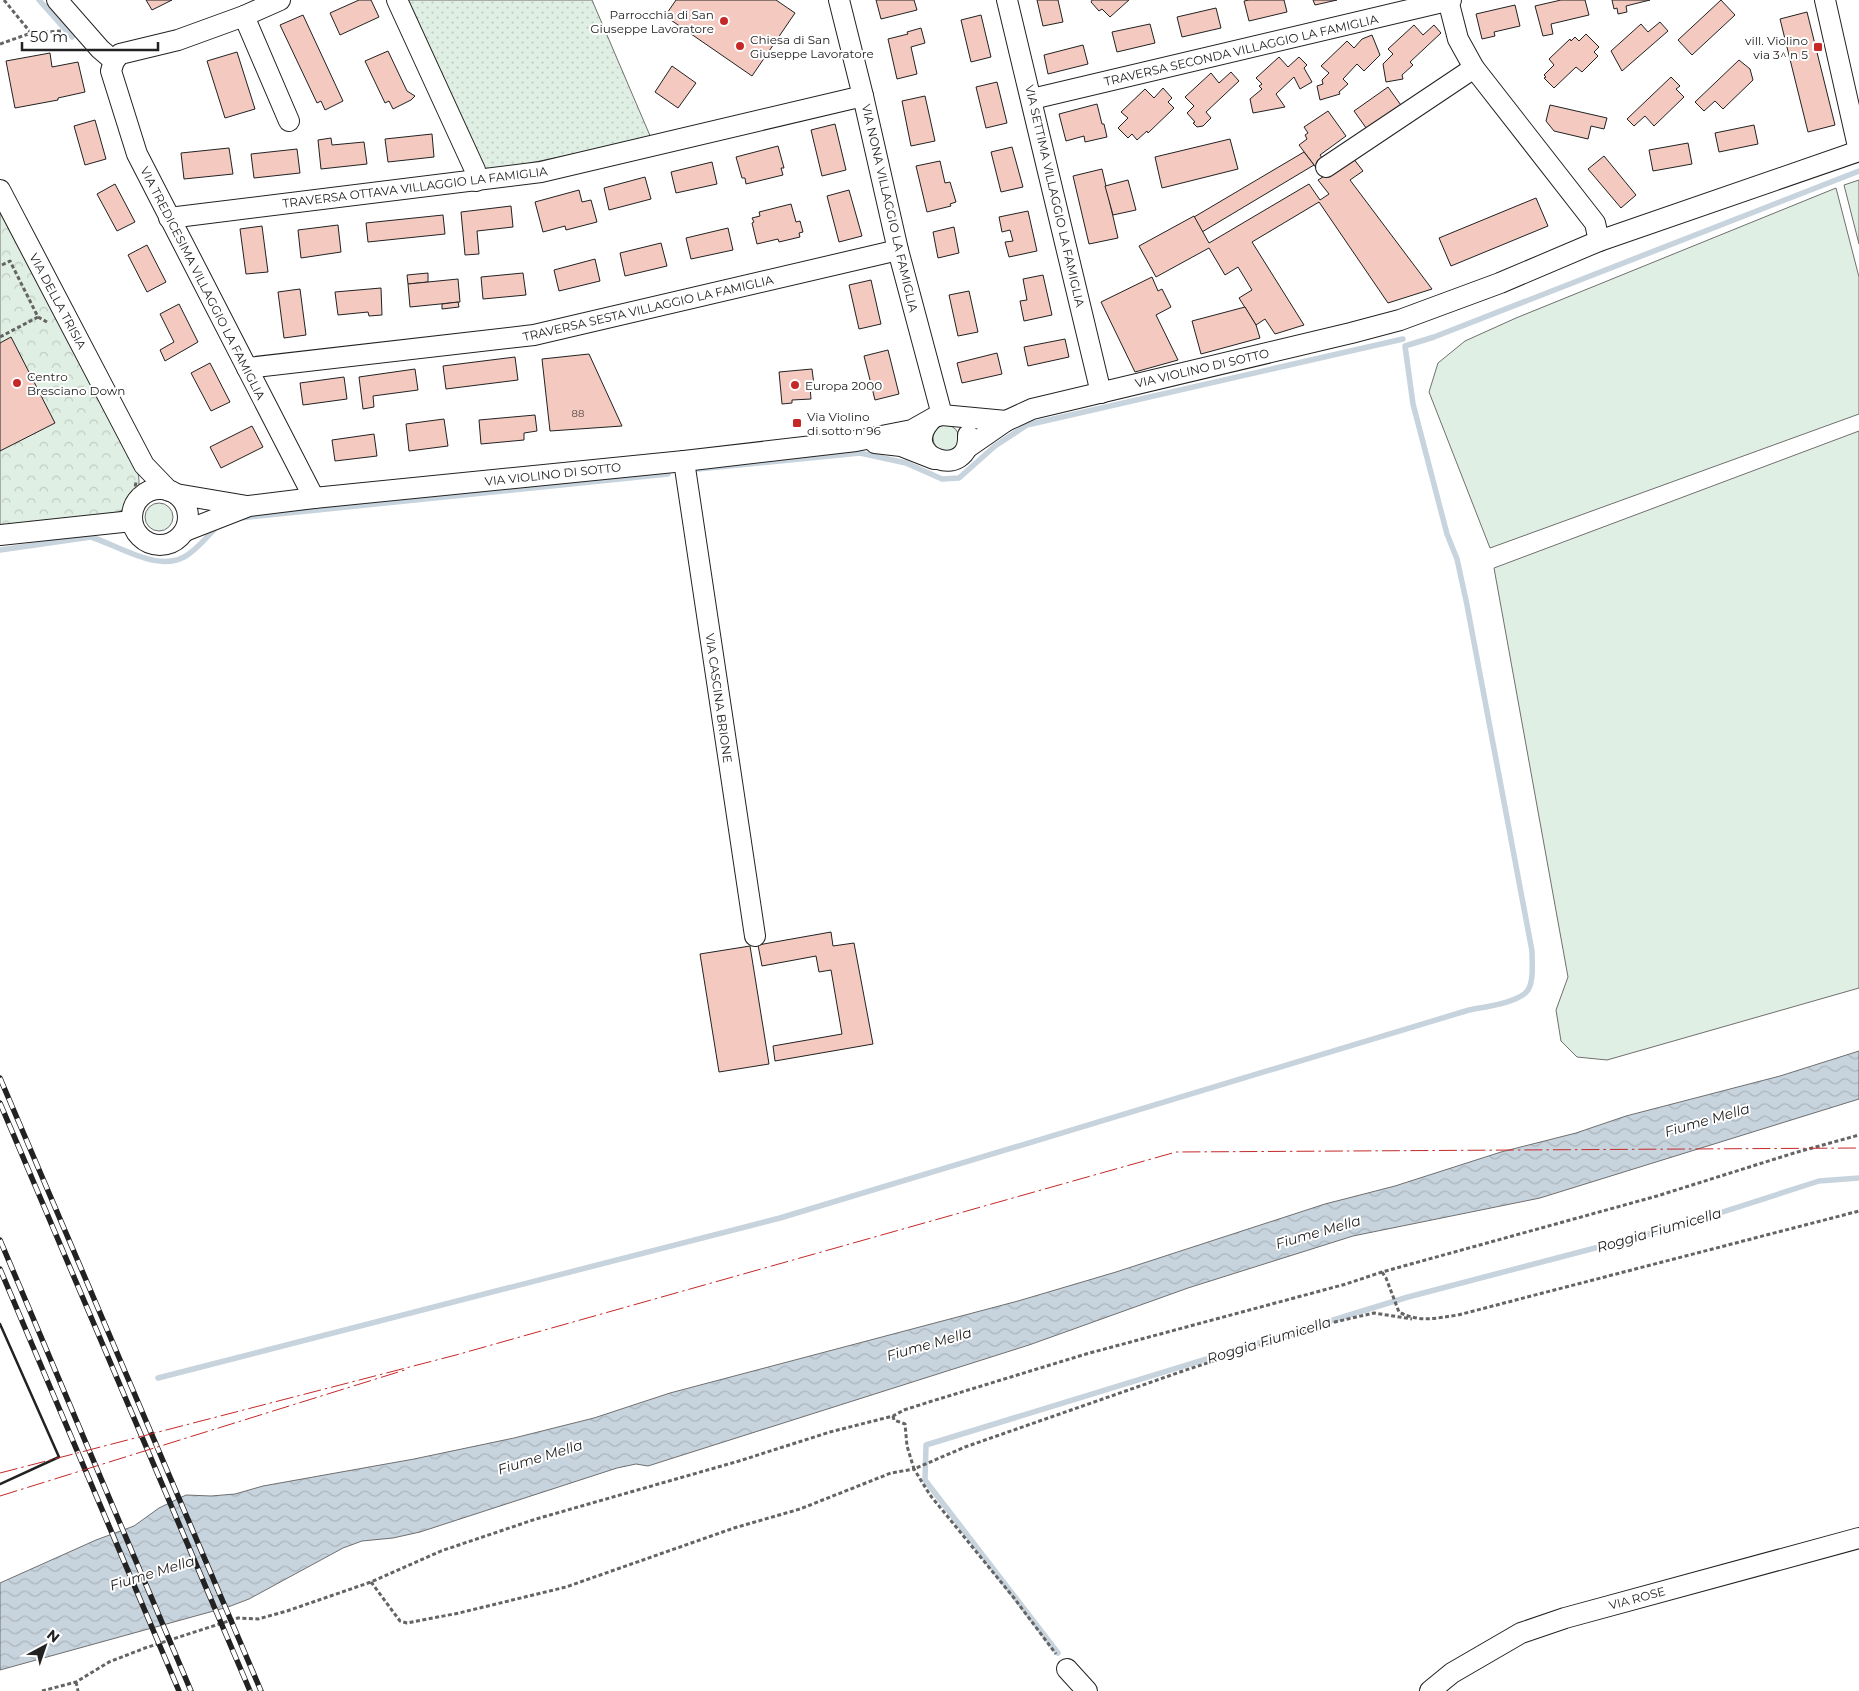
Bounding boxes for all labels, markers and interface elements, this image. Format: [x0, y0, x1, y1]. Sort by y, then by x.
place label: Parrocchia di San Giuseppe Lavoratore [590, 7, 714, 36]
street label: TRAVERSA SECONDA VILLAGGIO LA FAMIGLIA [1103, 11, 1380, 89]
marker: Parrocchia di San Giuseppe Lavoratore [718, 15, 730, 27]
scale bar [22, 20, 159, 52]
text: 50 m [30, 27, 68, 46]
place label: Chiesa di San Giuseppe Lavoratore [750, 32, 874, 61]
place label: vill. Violino via 3^ n 5 [1745, 33, 1808, 62]
marker: Chiesa di San Giuseppe Lavoratore [734, 40, 746, 52]
marker: vill. Violino via 3^ n 5 [1812, 41, 1824, 53]
street label: VIA SETTIMA VILLAGGIO LA FAMIGLIA [1022, 83, 1088, 309]
street label: VIA NONA VILLAGGIO LA FAMIGLIA [859, 103, 921, 314]
street label: TRAVERSA OTTAVA VILLAGGIO LA FAMIGLIA [281, 163, 549, 211]
street label: VIA TREDICESIMA VILLAGGIO LA FAMIGLIA [137, 164, 269, 402]
street label: VIA DELLA TRISIA [26, 251, 90, 352]
street label: TRAVERSA SESTA VILLAGGIO LA FAMIGLIA [521, 272, 775, 344]
street label: VIA VIOLINO DI SOTTO [1134, 345, 1270, 391]
place label: Centro Bresciano Down [27, 369, 125, 398]
marker: Centro Bresciano Down [11, 377, 23, 389]
place label: Europa 2000 [805, 378, 882, 393]
marker: Europa 2000 [789, 379, 801, 391]
house number: 88 [572, 407, 584, 420]
place label: Via Violino di sotto n 96 [807, 409, 881, 438]
marker: Via Violino di sotto n 96 [791, 417, 803, 429]
street label: VIA VIOLINO DI SOTTO [484, 459, 622, 489]
street label: VIA CASCINA BRIONE [702, 632, 736, 764]
water label: Fiume Mella [1662, 1099, 1752, 1141]
water label: Roggia Fiumicella [1595, 1204, 1723, 1256]
water label: Fiume Mella [1273, 1211, 1363, 1253]
water label: Roggia Fiumicella [1205, 1313, 1333, 1367]
water label: Fiume Mella [884, 1323, 974, 1365]
water label: Fiume Mella [495, 1436, 585, 1478]
water label: Fiume Mella [107, 1552, 197, 1594]
street label: VIA ROSE [1607, 1583, 1667, 1613]
north arrow [20, 1621, 70, 1671]
text: N [43, 1626, 63, 1647]

